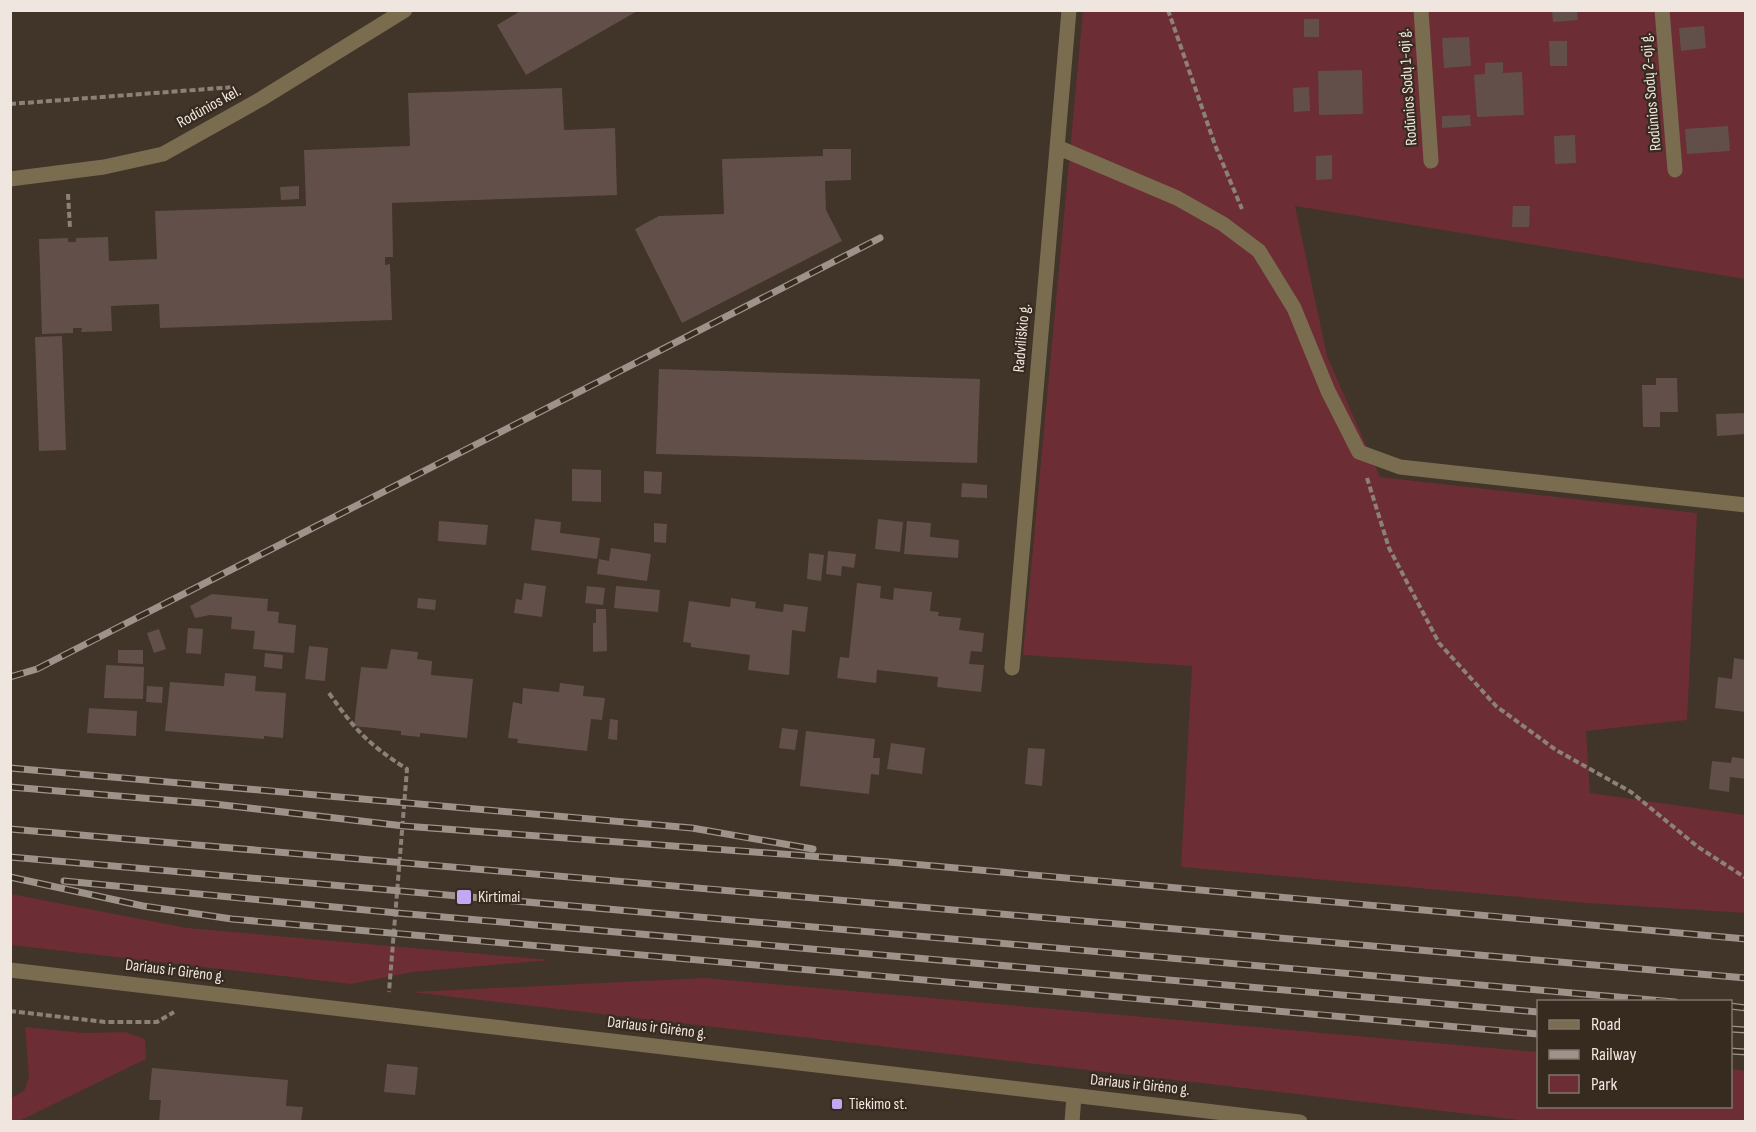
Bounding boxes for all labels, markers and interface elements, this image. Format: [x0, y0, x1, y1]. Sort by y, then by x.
street label: Rodūnios Sodų 1-oji g. [1394, 28, 1422, 146]
street label: Rodūnios Sodų 2-oji g. [1636, 32, 1666, 152]
street label: Rodūnios kel. [174, 82, 244, 132]
street label: Radviliškio g. [1010, 303, 1034, 373]
marker: Kirtimai [455, 888, 473, 906]
place label: Kirtimai [478, 888, 520, 907]
street label: Dariaus ir Girėno g. [124, 955, 226, 987]
legend [1537, 1000, 1732, 1108]
street label: Dariaus ir Girėno g. [606, 1012, 708, 1044]
text: Road [1591, 1014, 1621, 1035]
text: Railway [1591, 1044, 1636, 1065]
street label: Dariaus ir Girėno g. [1089, 1070, 1191, 1100]
text: Park [1591, 1074, 1617, 1095]
place label: Tiekimo st. [849, 1095, 907, 1114]
marker: Tiekimo st. [830, 1097, 844, 1111]

